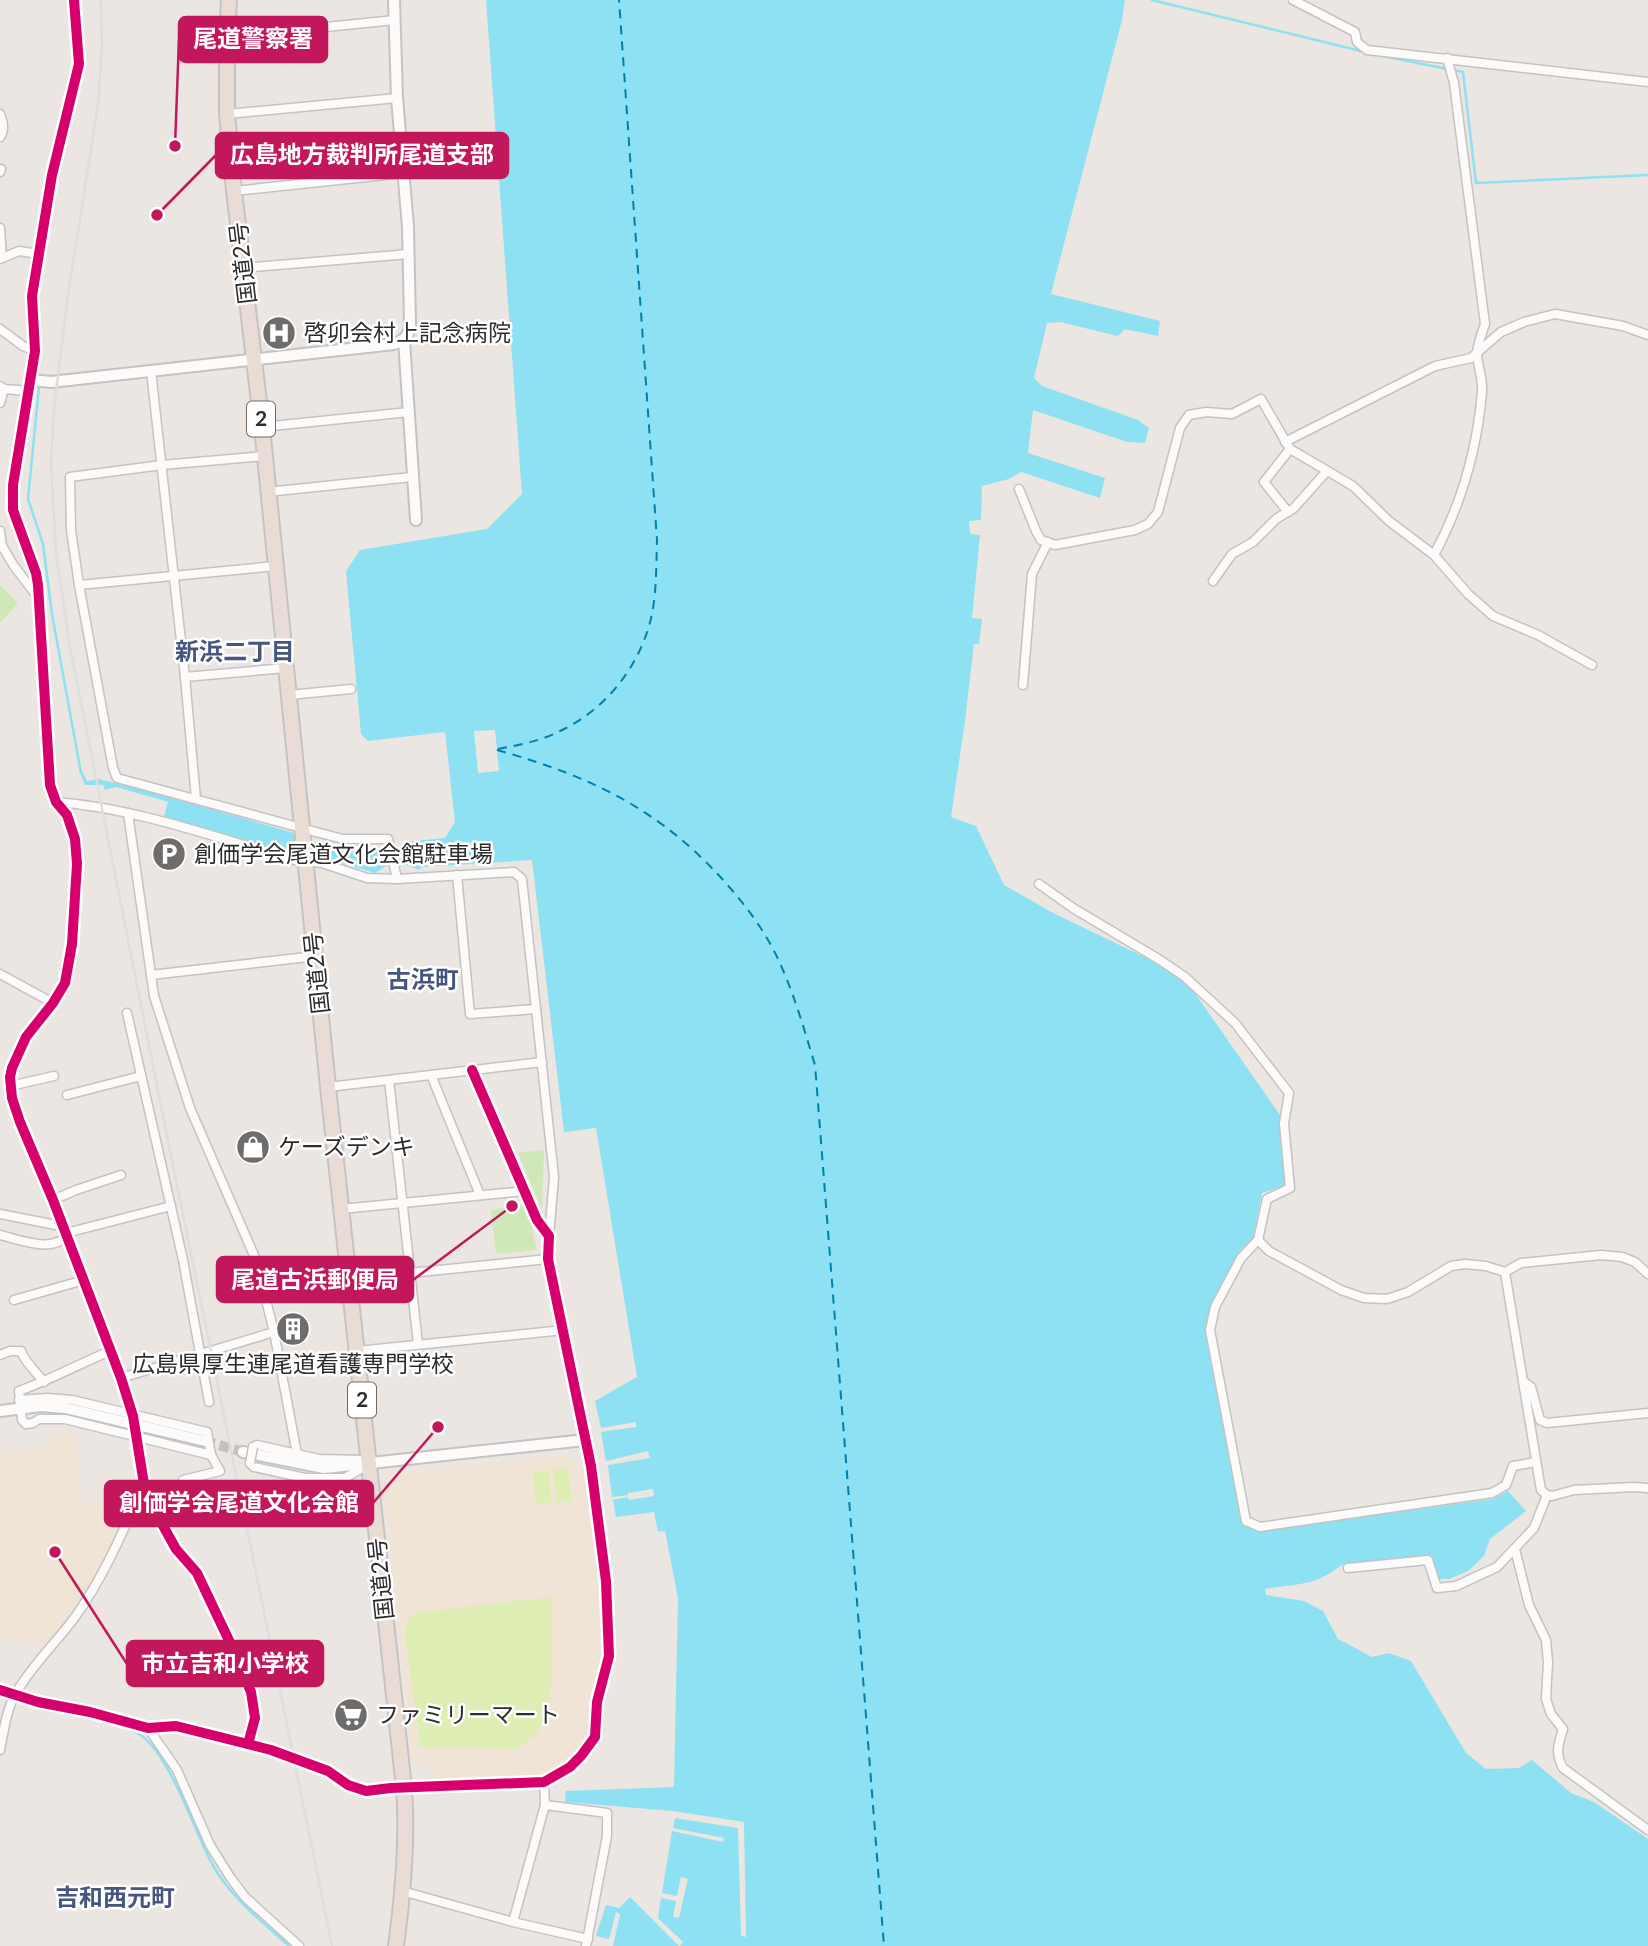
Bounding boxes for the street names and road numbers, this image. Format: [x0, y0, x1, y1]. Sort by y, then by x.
street label: 国道2号 [223, 221, 261, 306]
road number: 2 [247, 402, 275, 436]
street label: 国道2号 [298, 931, 334, 1016]
road number: 2 [348, 1382, 376, 1418]
street label: 国道2号 [362, 1537, 398, 1622]

